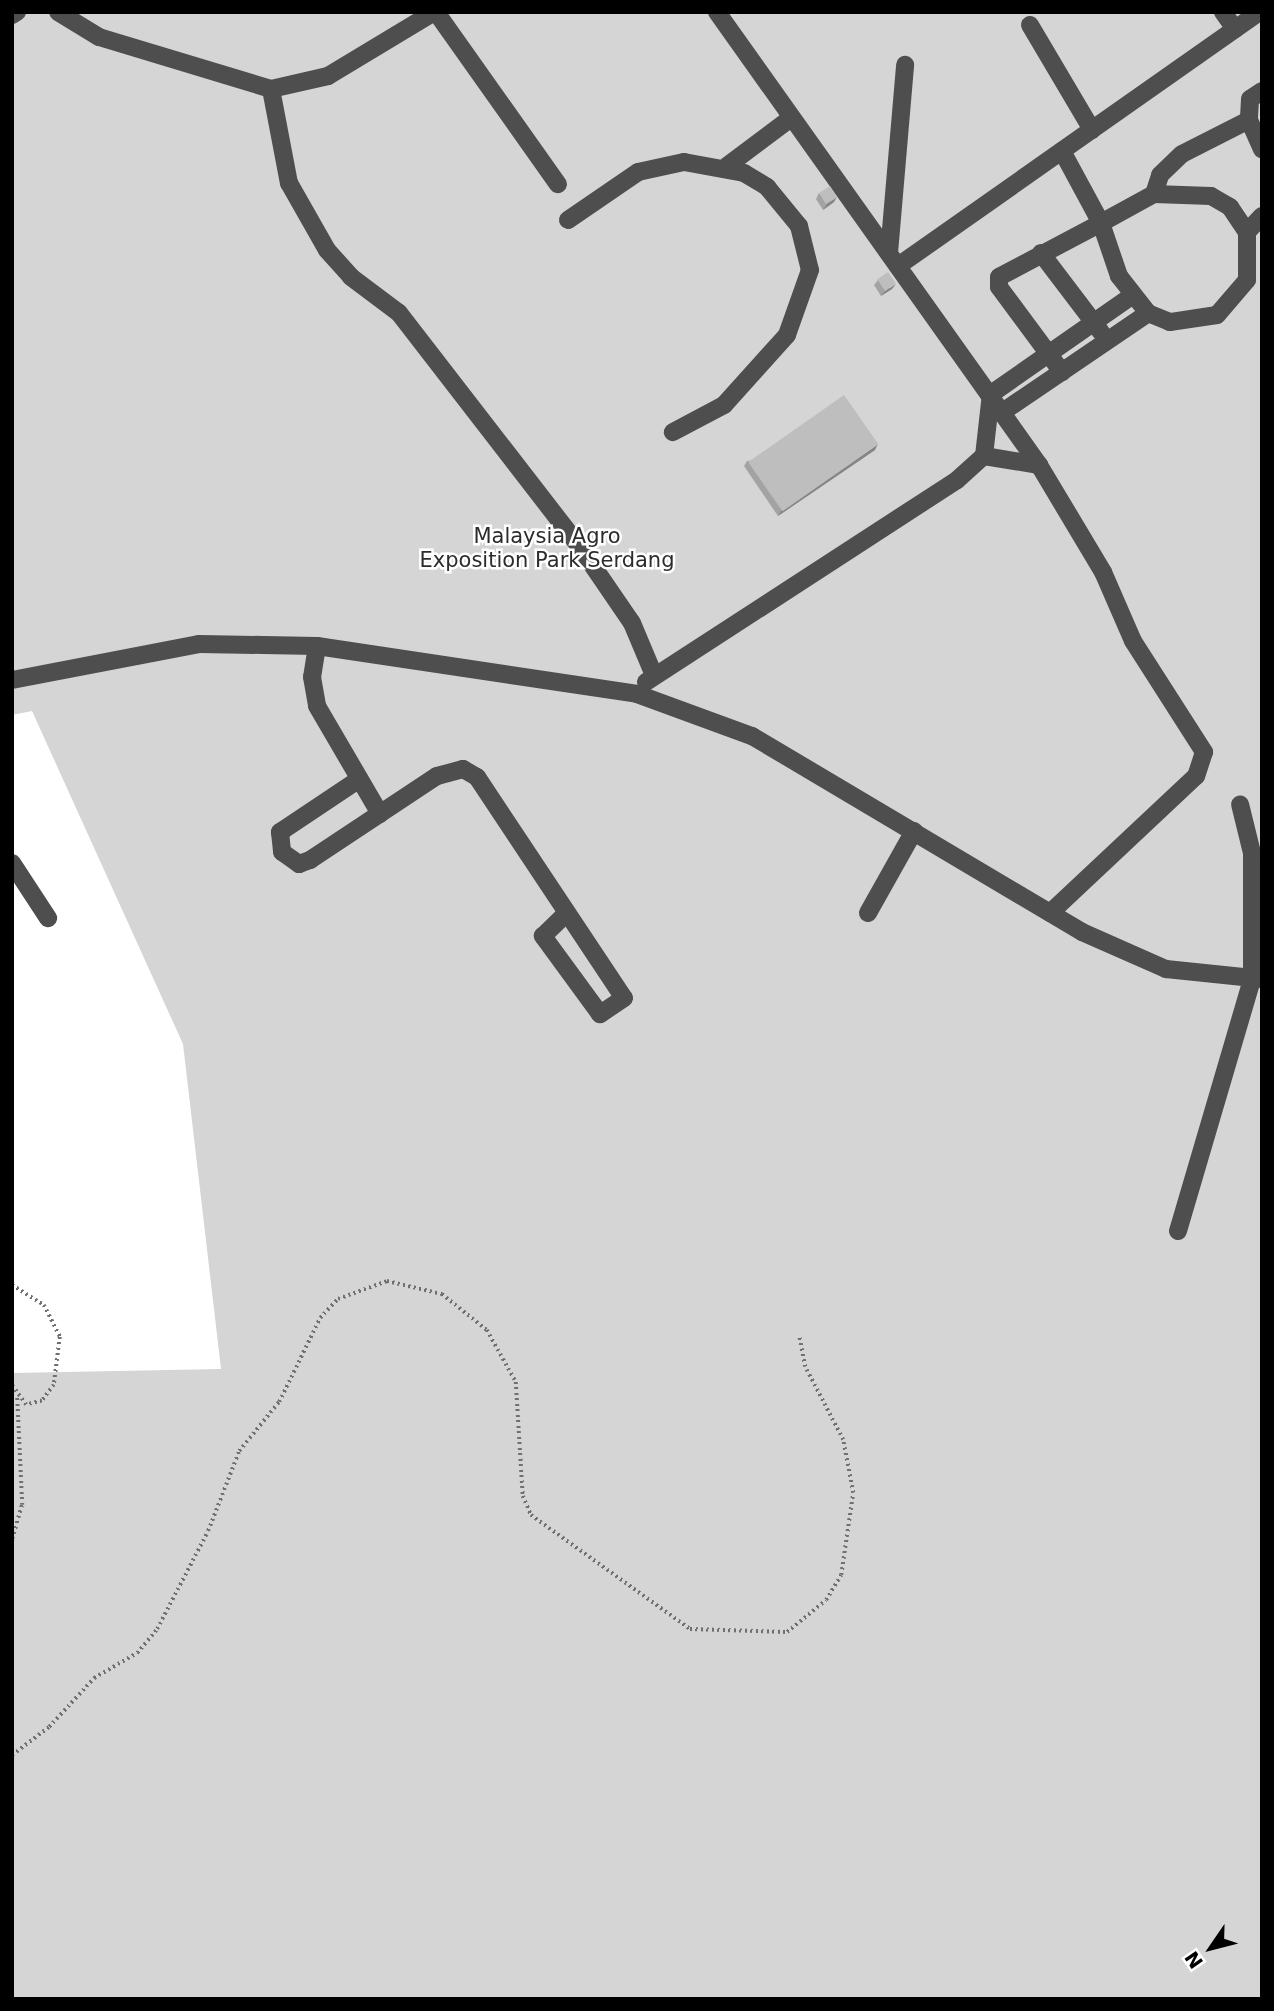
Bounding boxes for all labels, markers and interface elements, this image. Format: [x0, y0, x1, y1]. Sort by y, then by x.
park label: Malaysia Agro Exposition Park Serdang [420, 523, 674, 573]
north arrow [1176, 1913, 1246, 1983]
text: N [1180, 1947, 1207, 1973]

